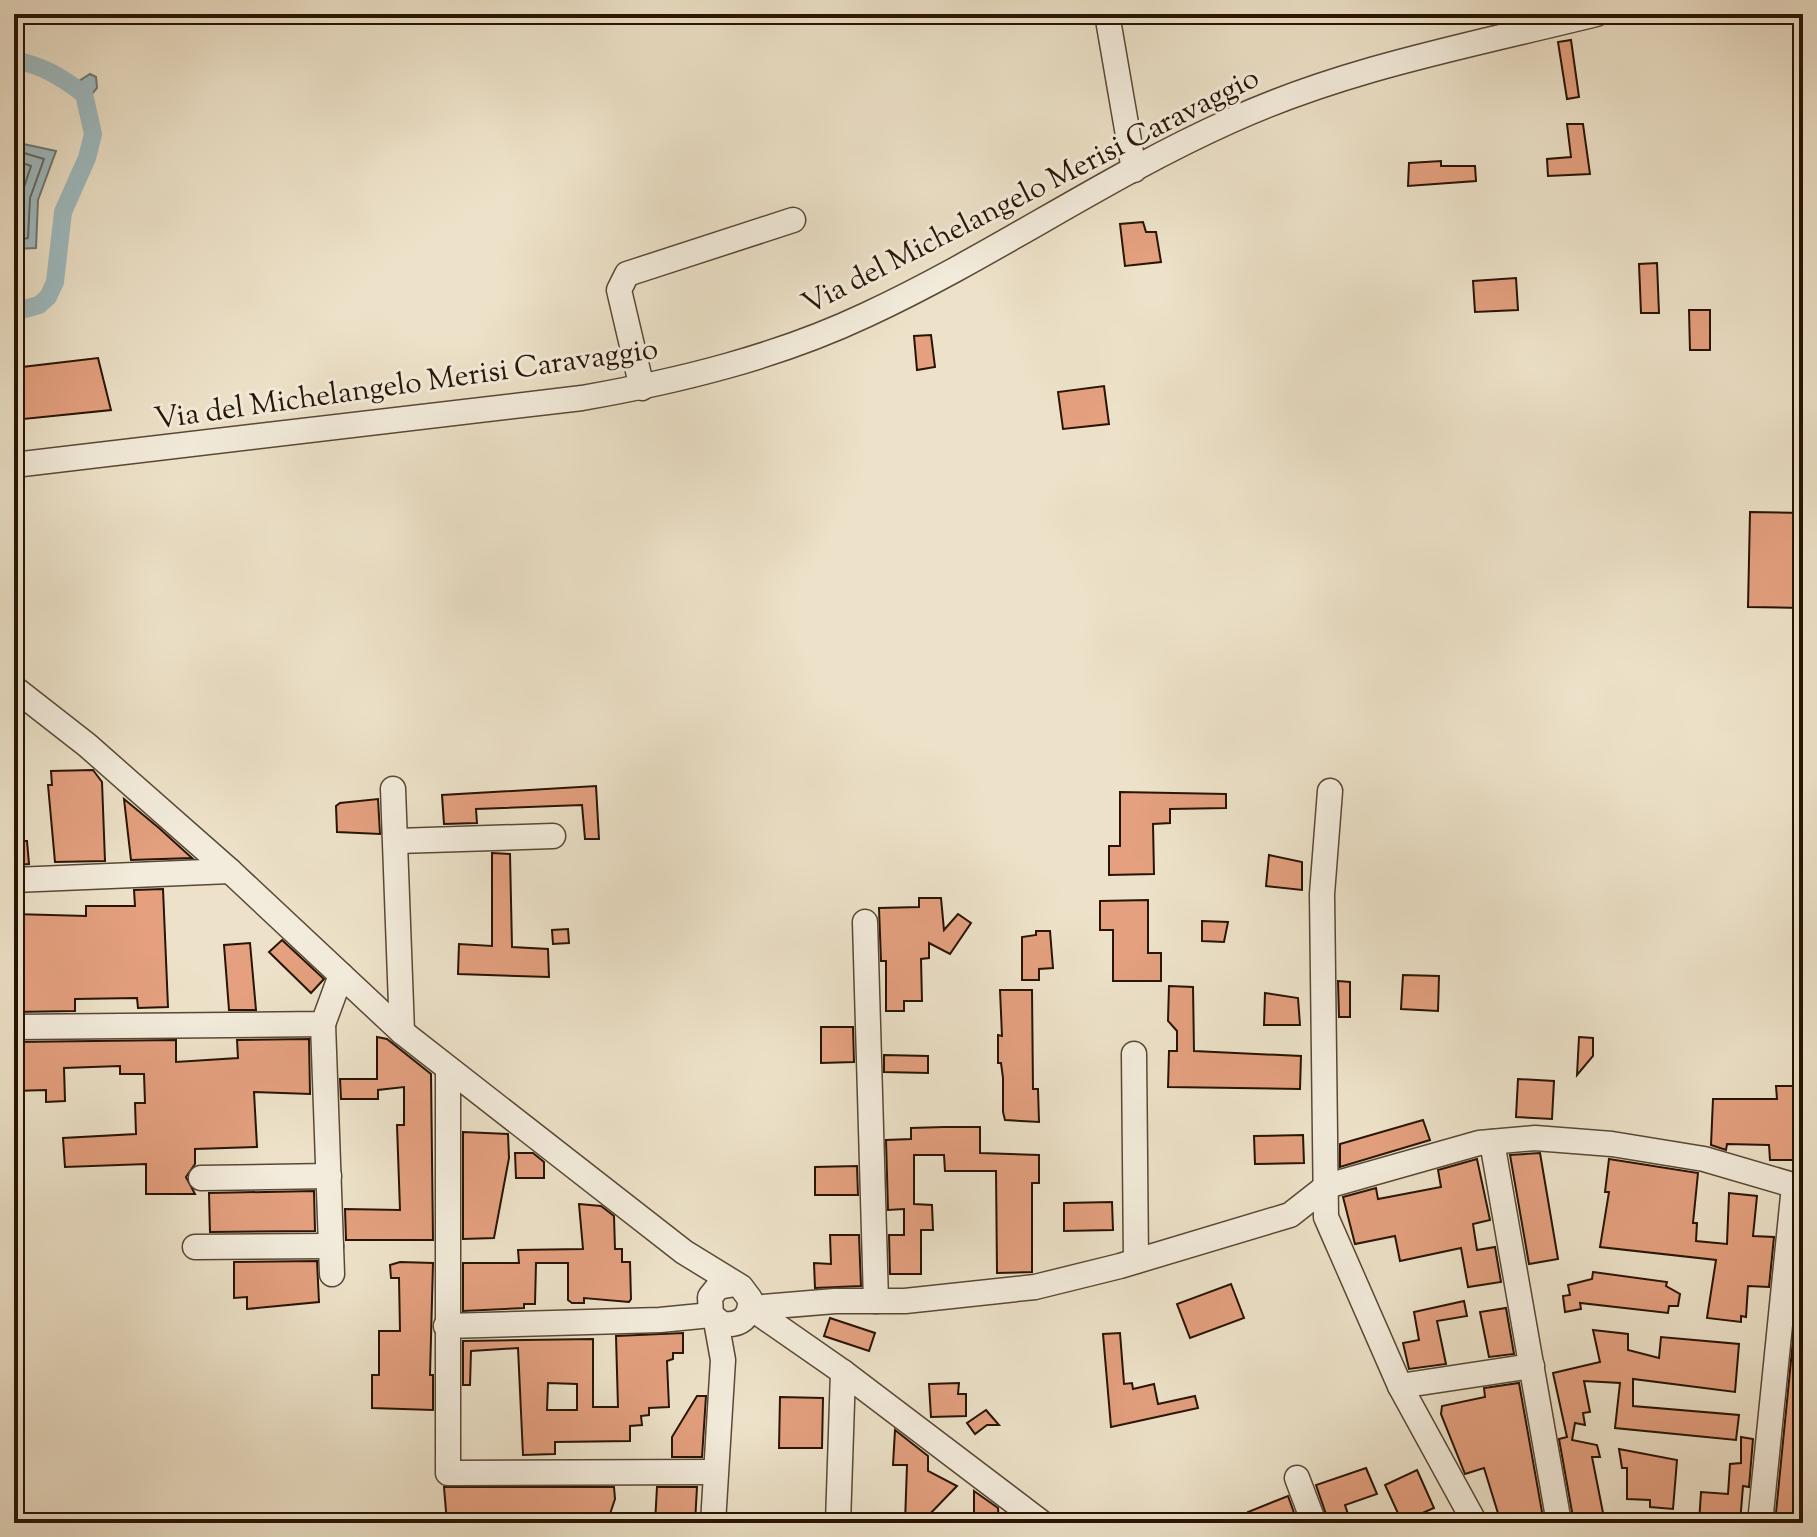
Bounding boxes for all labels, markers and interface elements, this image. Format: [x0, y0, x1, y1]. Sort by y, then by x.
street label: Via del Michelangelo Merisi Caravaggio [795, 58, 1267, 327]
street label: Via del Michelangelo Merisi Caravaggio [152, 329, 661, 442]

